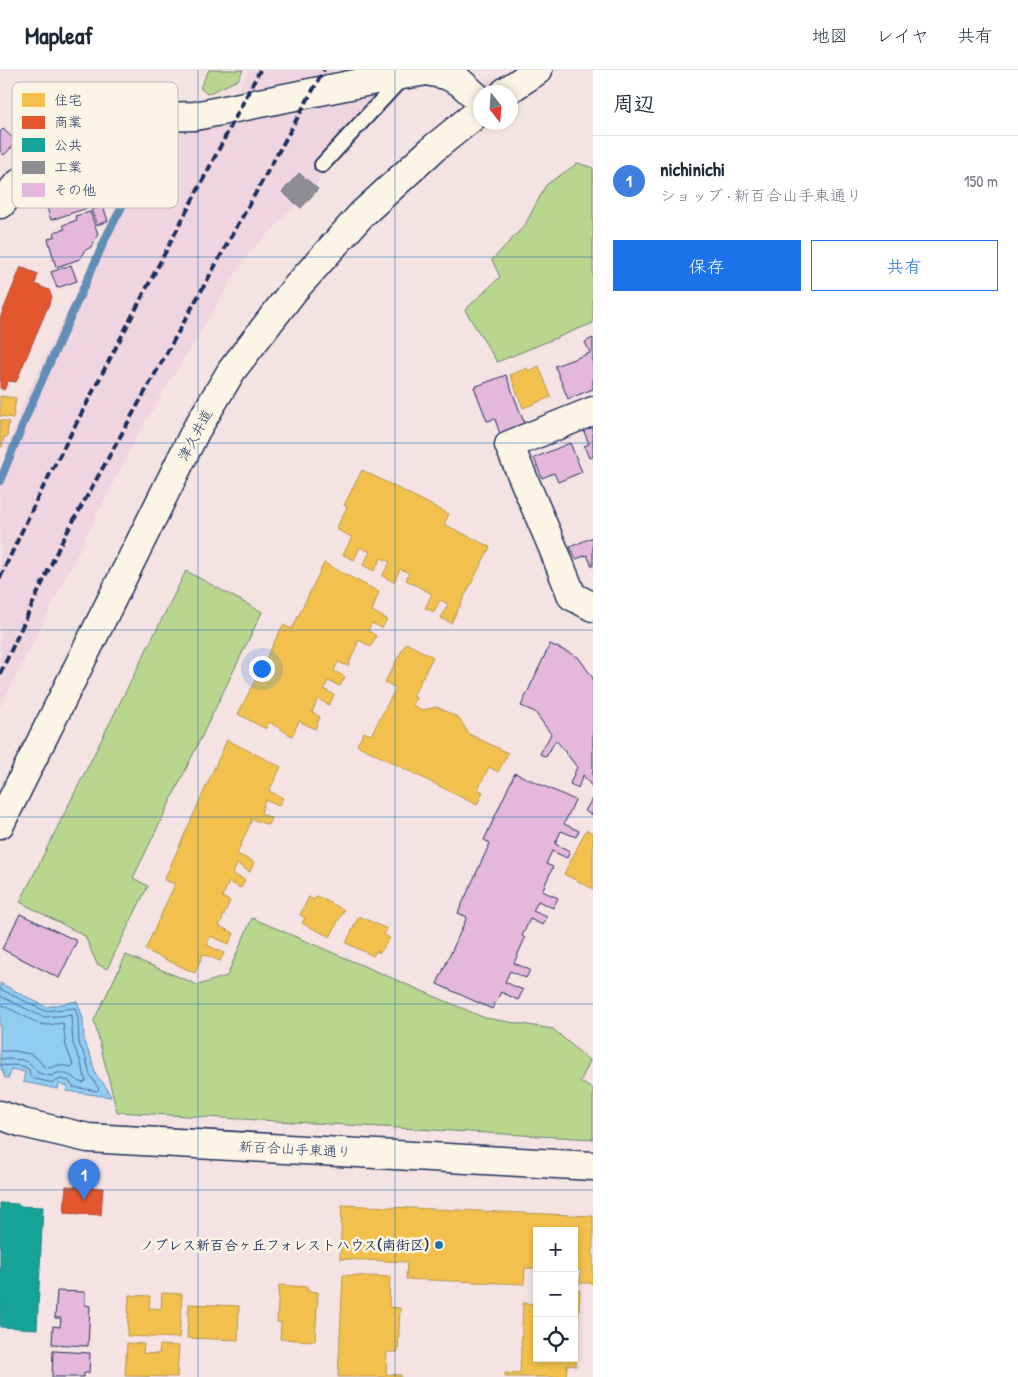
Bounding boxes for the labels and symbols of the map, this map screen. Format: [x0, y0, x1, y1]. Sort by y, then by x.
legend [12, 82, 178, 208]
north arrow [473, 85, 518, 130]
text: 住宅 [54, 90, 82, 109]
text: 商業 [54, 112, 82, 131]
text: 公共 [54, 135, 82, 154]
text: 工業 [54, 157, 82, 176]
text: その他 [54, 180, 96, 199]
street label: 津久井道 [173, 406, 216, 464]
your location [249, 656, 275, 682]
street label: 新百合山手東通り [239, 1136, 351, 1161]
pin: 1 [68, 1159, 100, 1200]
place label: ノブレス新百合ヶ丘フォレストハウス(南街区) [140, 1235, 429, 1254]
marker: ノブレス新百合ヶ丘フォレストハウス(南街区) [433, 1239, 445, 1251]

